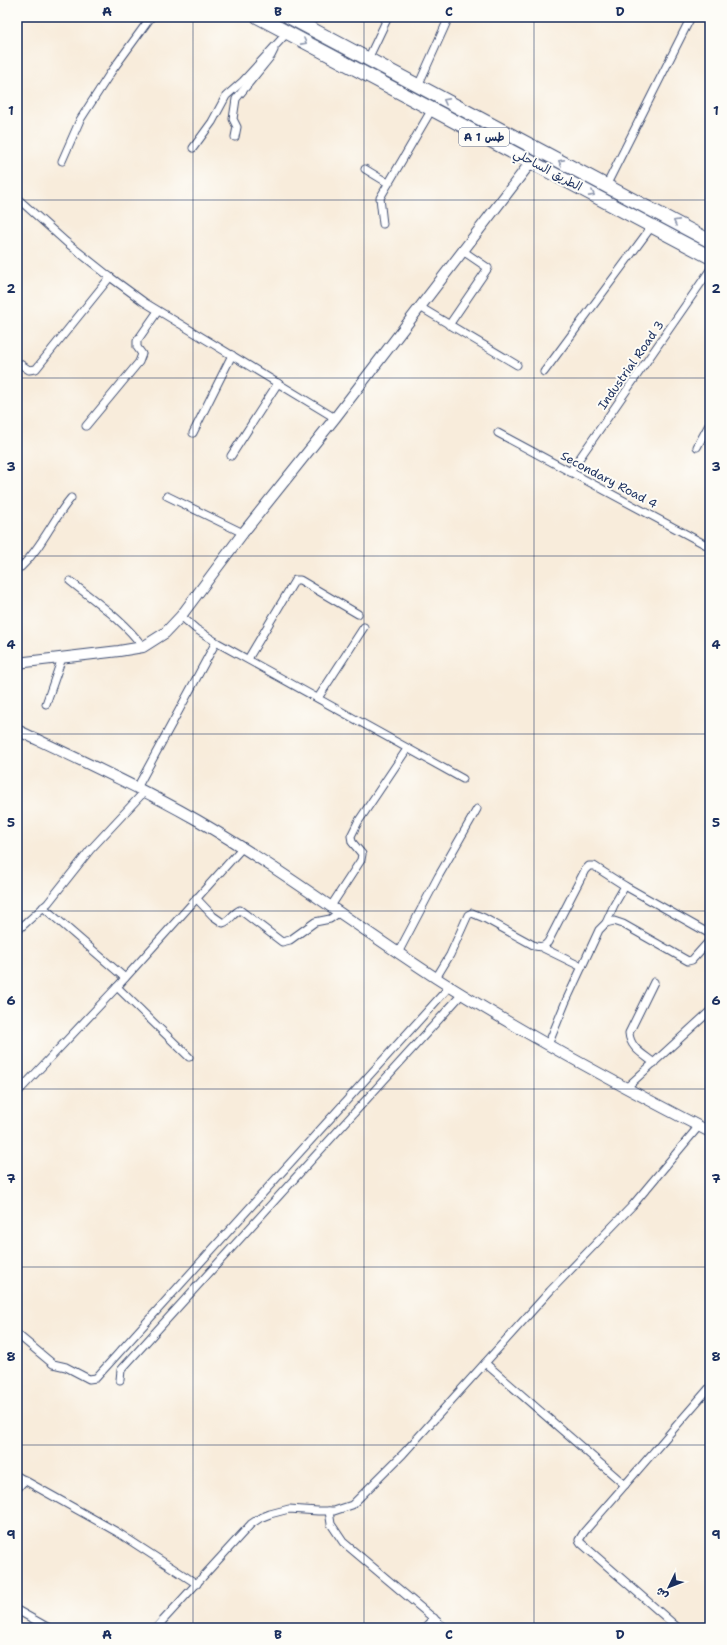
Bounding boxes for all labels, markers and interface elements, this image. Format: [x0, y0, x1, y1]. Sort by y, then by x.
text: A [102, 3, 112, 20]
text: B [274, 3, 282, 20]
text: C [445, 3, 453, 20]
text: D [615, 3, 625, 20]
one-way arrow [300, 37, 308, 45]
one-way arrow [443, 98, 450, 105]
text: 1 [8, 102, 14, 119]
text: 1 [713, 102, 719, 119]
road number: A 1 طس [459, 128, 509, 146]
street label: الطريق الساحلي [510, 145, 585, 197]
one-way arrow [558, 159, 565, 166]
one-way arrow [588, 190, 596, 197]
one-way arrow [672, 220, 680, 227]
text: 2 [6, 280, 16, 297]
text: 2 [711, 280, 721, 297]
street label: Industrial Road 3 [594, 317, 668, 413]
street label: Secondary Road 4 [558, 448, 660, 512]
text: 3 [6, 458, 16, 475]
text: 3 [711, 458, 721, 475]
text: 4 [6, 636, 16, 653]
text: 4 [711, 636, 721, 653]
text: 5 [7, 814, 15, 831]
text: 5 [712, 814, 720, 831]
text: 6 [6, 992, 16, 1009]
text: 6 [711, 992, 721, 1009]
text: 7 [6, 1170, 16, 1187]
text: 7 [711, 1170, 721, 1187]
text: 8 [6, 1348, 16, 1365]
text: 8 [711, 1348, 721, 1365]
text: 9 [6, 1526, 16, 1543]
text: 9 [711, 1526, 721, 1543]
north arrow [649, 1567, 689, 1607]
text: ش [652, 1584, 672, 1603]
text: A [102, 1626, 112, 1643]
text: B [274, 1626, 282, 1643]
text: C [445, 1626, 453, 1643]
text: D [615, 1626, 625, 1643]

